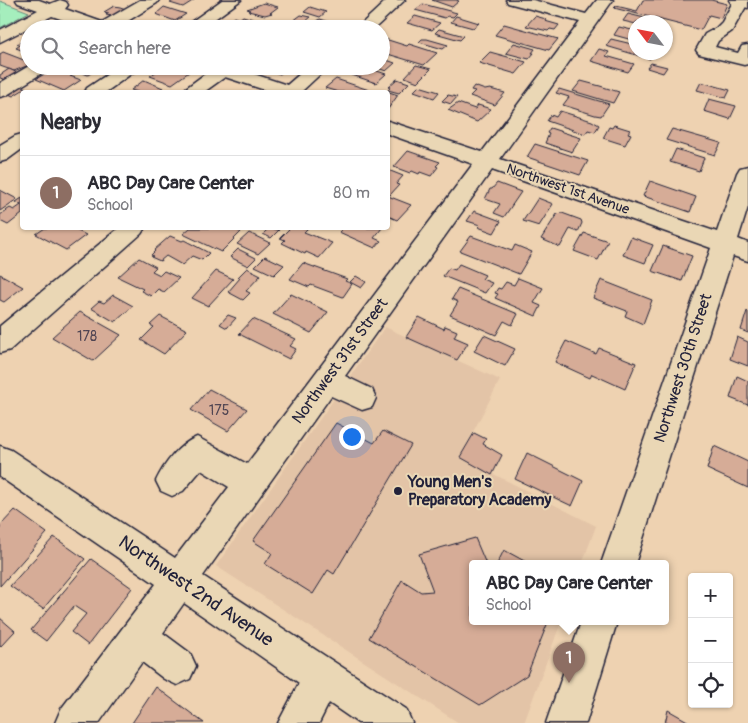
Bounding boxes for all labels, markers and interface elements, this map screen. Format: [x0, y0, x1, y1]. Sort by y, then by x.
north arrow [628, 15, 673, 60]
search box [20, 20, 390, 75]
icon: search [38, 34, 66, 62]
text: Search here [78, 36, 171, 60]
text: Nearby [40, 109, 101, 136]
street label: Northwest 1st Avenue [504, 160, 632, 218]
text: ABC Day Care Center [87, 171, 254, 195]
text: 1 [53, 183, 59, 203]
text: 80 m [333, 183, 370, 203]
text: School [87, 195, 133, 215]
street label: Northwest 30th Street [649, 290, 717, 445]
street label: Northwest 31st Street [288, 294, 393, 428]
house number: 178 [77, 328, 97, 345]
house number: 175 [209, 402, 229, 419]
your location [339, 424, 365, 450]
place label: Young Men's Preparatory Academy [407, 472, 551, 510]
marker: Young Men's Preparatory Academy [392, 485, 404, 497]
street label: Northwest 2nd Avenue [114, 530, 279, 652]
popup [469, 560, 669, 625]
text: ABC Day Care Center [486, 571, 652, 595]
map controls [688, 573, 733, 708]
button: + [688, 573, 733, 618]
text: School [486, 595, 531, 615]
button: − [688, 618, 733, 663]
pin: 1 [553, 642, 585, 683]
button: locate [688, 663, 733, 708]

